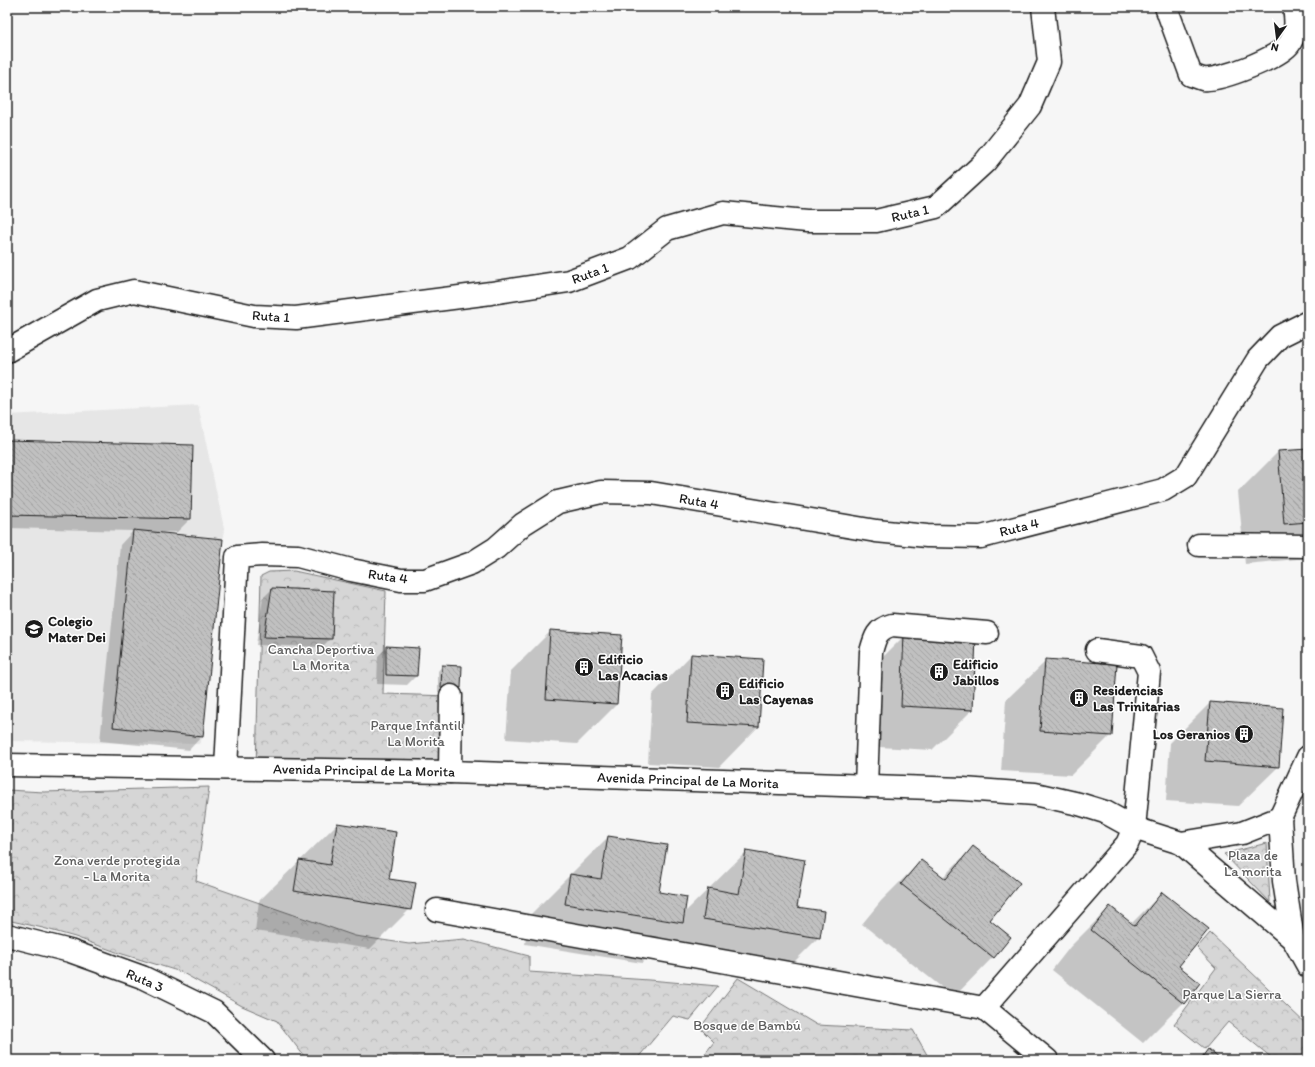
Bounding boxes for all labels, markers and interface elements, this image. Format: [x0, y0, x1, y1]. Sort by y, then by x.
north arrow [1257, 18, 1297, 58]
text: N [1270, 40, 1280, 54]
street label: Ruta 1 [890, 201, 931, 226]
street label: Ruta 1 [569, 259, 611, 288]
street label: Ruta 1 [251, 307, 291, 326]
street label: Ruta 4 [678, 490, 721, 513]
street label: Ruta 4 [998, 514, 1041, 541]
street label: Ruta 4 [367, 565, 409, 588]
place label: Colegio Mater Dei [48, 613, 106, 646]
school or university icon: Colegio Mater Dei [23, 618, 45, 640]
park label: Cancha Deportiva La Morita [268, 641, 375, 674]
place label: Edificio Las Acacias [598, 651, 668, 684]
building icon: Edificio Las Acacias [573, 656, 595, 678]
place label: Edificio Jabillos [952, 656, 999, 689]
building icon: Edificio Jabillos [928, 661, 950, 683]
place label: Edificio Las Cayenas [739, 675, 813, 708]
building icon: Edificio Las Cayenas [714, 680, 736, 702]
place label: Residencias Las Trinitarias [1093, 682, 1180, 715]
building icon: Residencias Las Trinitarias [1068, 687, 1090, 709]
park label: Parque Infantil La Morita [371, 717, 461, 750]
building icon: Los Geranios [1233, 723, 1255, 745]
place label: Los Geranios [1153, 726, 1230, 743]
street label: Avenida Principal de La Morita [273, 760, 455, 781]
street label: Avenida Principal de La Morita [597, 769, 779, 792]
park label: Plaza de La morita [1224, 847, 1283, 880]
park label: Zona verde protegida - La Morita [54, 852, 180, 885]
street label: Ruta 3 [123, 965, 166, 996]
park label: Parque La Sierra [1183, 986, 1282, 1003]
park label: Bosque de Bambú [693, 1017, 801, 1034]

